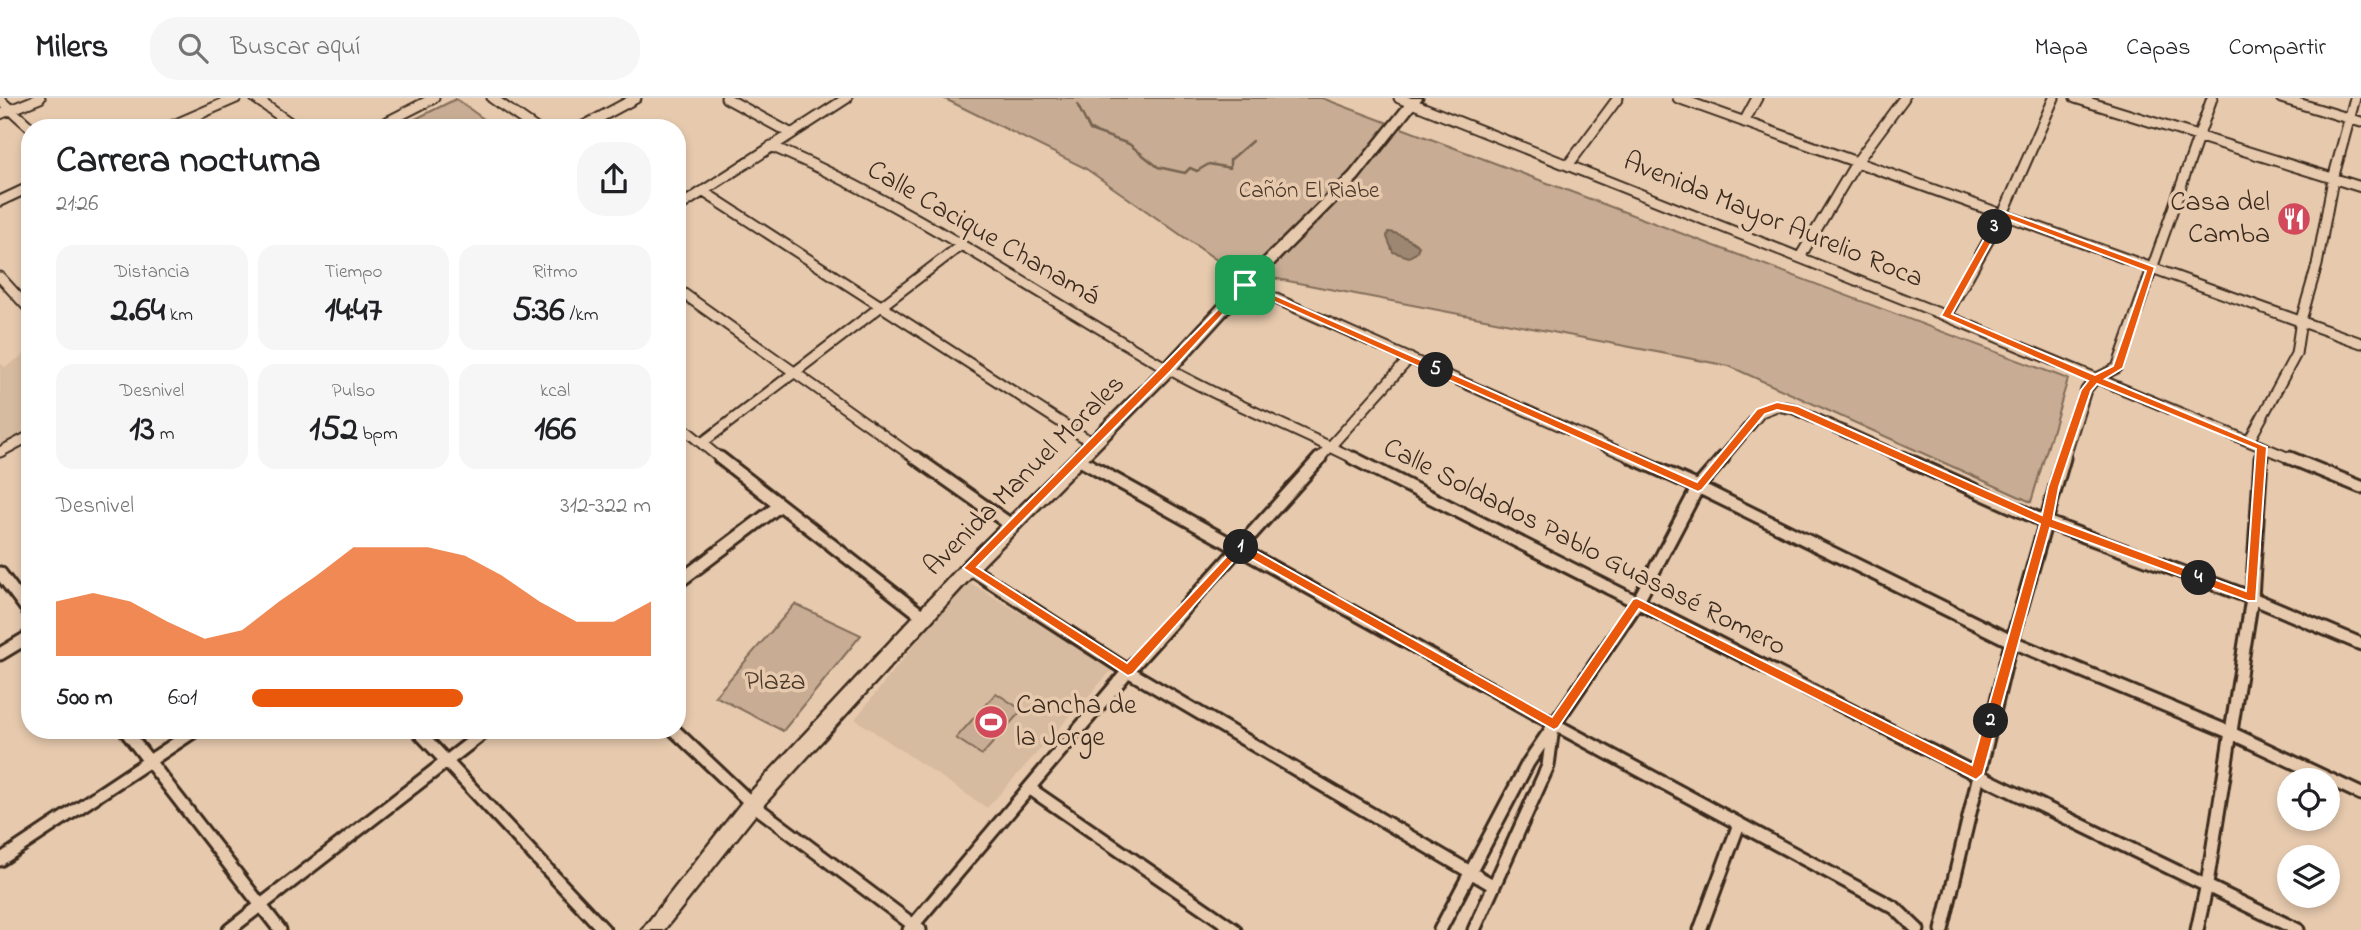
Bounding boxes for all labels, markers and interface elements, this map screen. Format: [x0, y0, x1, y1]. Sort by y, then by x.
search box [150, 17, 640, 80]
text: Milers [35, 24, 108, 72]
icon: search [174, 29, 212, 67]
text: Buscar aquí [230, 29, 360, 67]
text: Mapa [2035, 31, 2088, 66]
text: Capas [2126, 31, 2190, 66]
text: Compartir [2228, 31, 2326, 66]
text: Carrera nocturna [56, 134, 321, 190]
button: share [577, 142, 651, 216]
street label: Avenida Mayor Aurelio Roca [1617, 142, 1929, 300]
street label: Calle Cacique Chanamá [859, 150, 1107, 318]
park label: Cañón El Riabe [1239, 175, 1380, 208]
place label: Casa del Camba [2170, 183, 2270, 256]
text: 21:26 [56, 188, 98, 221]
restaurant icon: Casa del Camba [2275, 200, 2313, 238]
pin: 3 [1978, 209, 2012, 244]
text: 3 [1991, 213, 1998, 240]
pin [1215, 255, 1275, 315]
text: Distancia [114, 259, 189, 286]
text: Tiempo [325, 259, 382, 286]
text: Ritmo [533, 259, 578, 286]
icon: arrive [1226, 266, 1264, 304]
text: 2.64 [111, 286, 165, 337]
text: 14:47 [325, 286, 382, 337]
text: 5:36 [512, 286, 565, 337]
text: km [165, 302, 193, 329]
text: /km [565, 302, 598, 329]
pin: 5 [1418, 352, 1454, 388]
text: 5 [1430, 356, 1441, 383]
street label: Avenida Manuel Morales [915, 366, 1135, 586]
text: Desnivel [120, 378, 184, 405]
text: Pulso [332, 378, 375, 405]
text: kcal [540, 378, 570, 405]
text: 13 [129, 405, 155, 456]
text: 152 [309, 405, 358, 456]
text: 166 [534, 405, 576, 456]
text: m [155, 421, 174, 448]
text: bpm [358, 421, 398, 448]
street label: Calle Soldados Pablo Guasasé Romero [1375, 428, 1793, 668]
text: Desnivel [56, 490, 134, 523]
text: 312–322 m [560, 490, 651, 523]
pin: 1 [1224, 530, 1258, 564]
text: 1 [1237, 533, 1244, 560]
pin: 4 [2182, 560, 2216, 596]
text: 4 [2195, 564, 2202, 591]
park label: Plaza [744, 662, 806, 703]
text: 500 m [56, 682, 113, 715]
text: 6:01 [168, 682, 197, 715]
place label: Cancha de la Jorge [1016, 686, 1137, 759]
sports icon: Cancha de la Jorge [972, 703, 1010, 741]
pin: 2 [1974, 704, 2008, 738]
text: 2 [1986, 707, 1995, 734]
map controls [2277, 768, 2340, 908]
button: locate [2277, 768, 2340, 831]
button: layers [2277, 845, 2340, 908]

